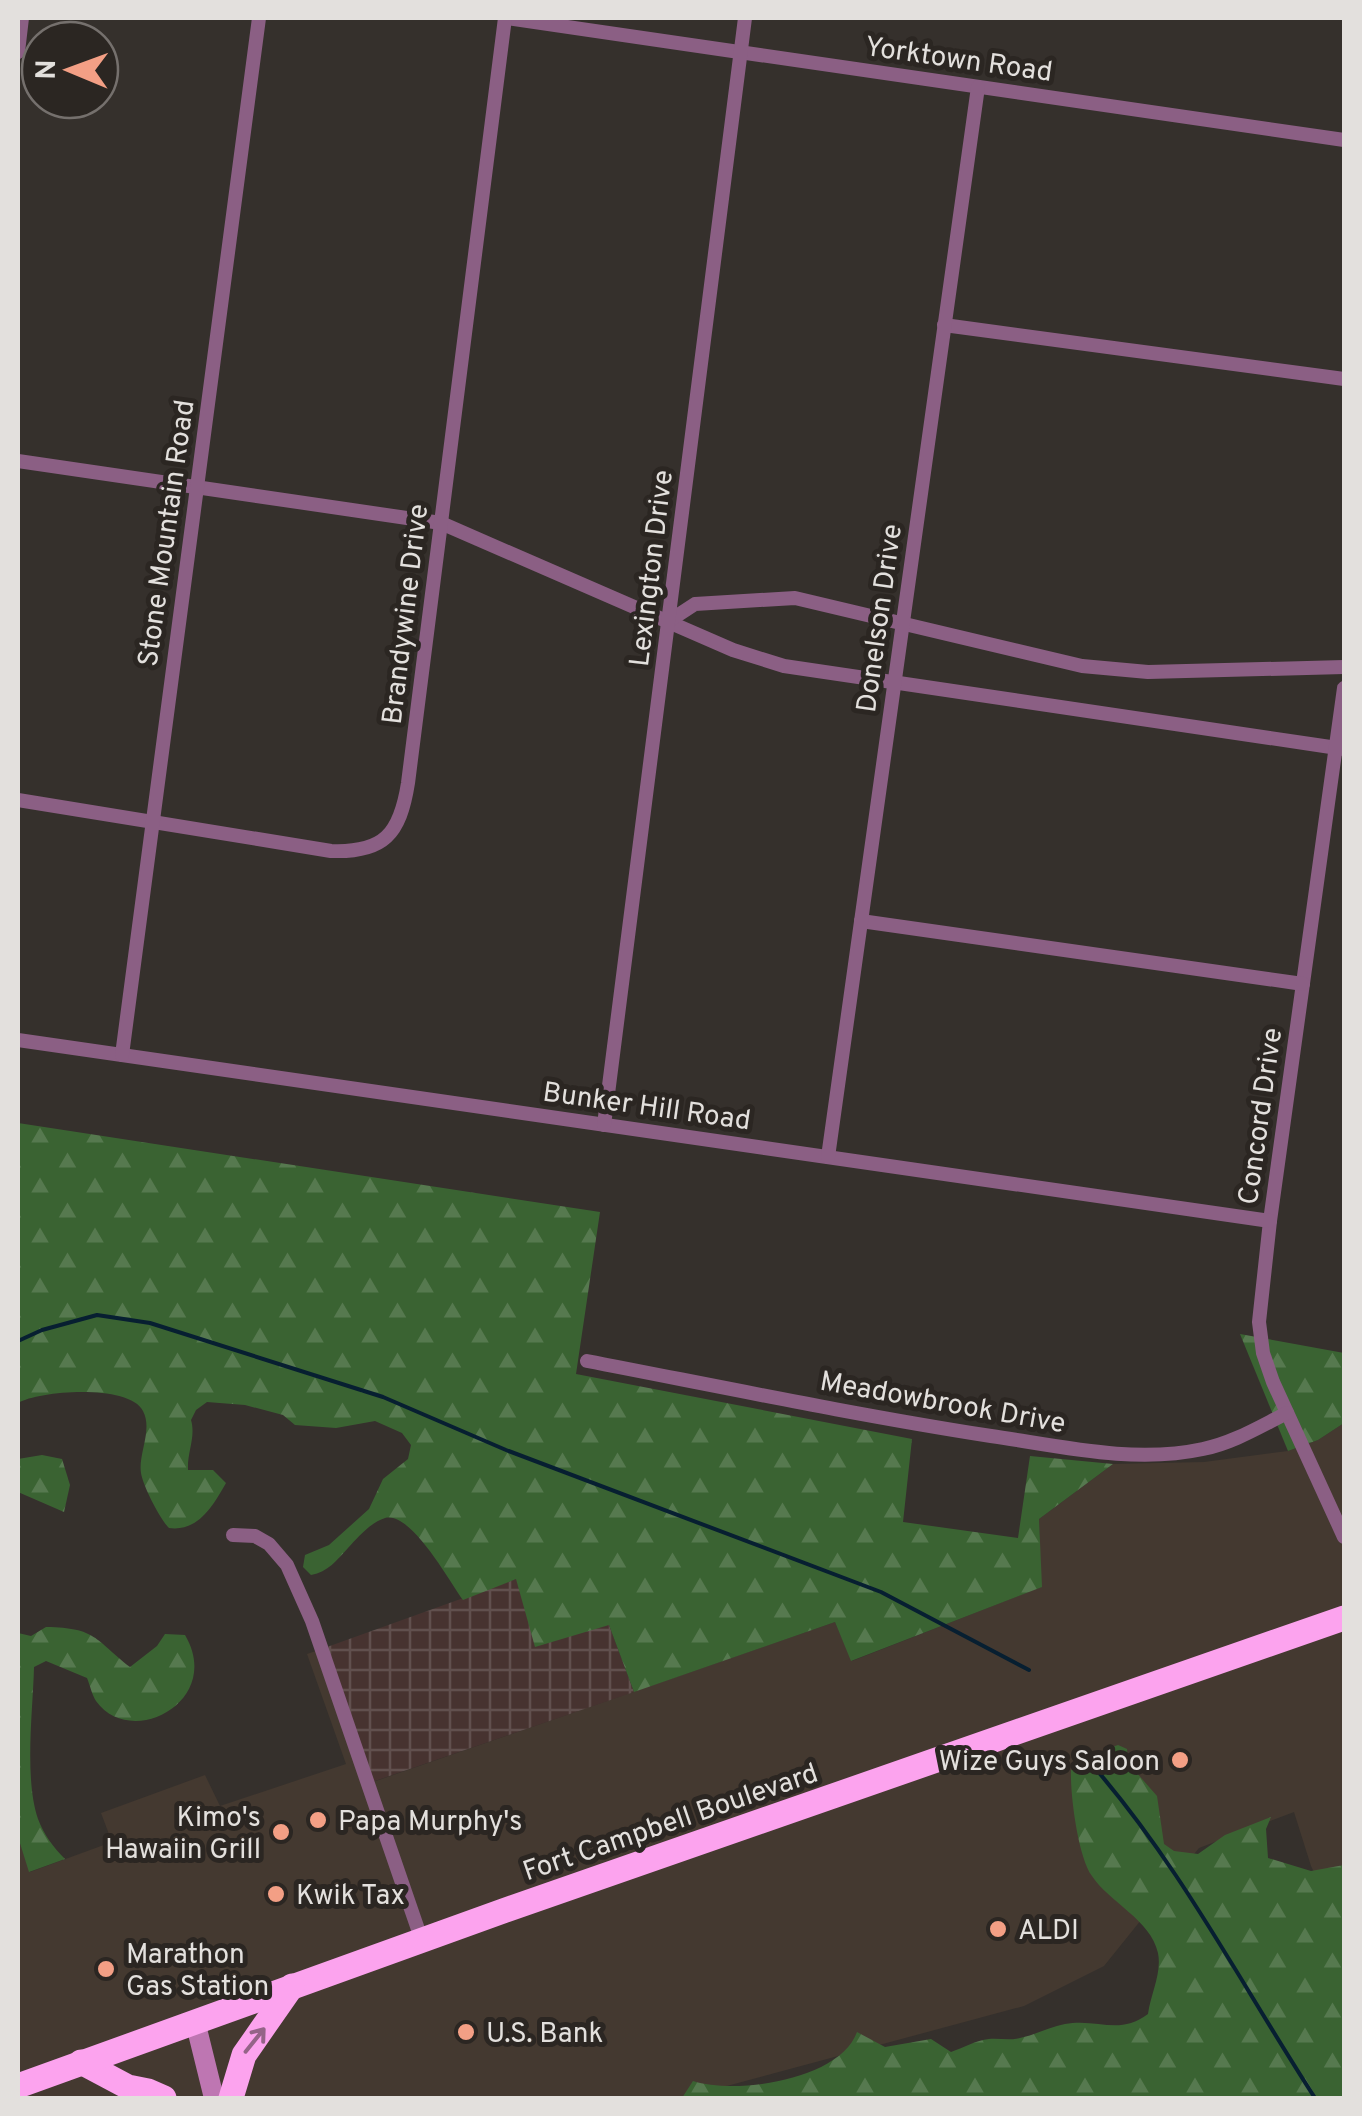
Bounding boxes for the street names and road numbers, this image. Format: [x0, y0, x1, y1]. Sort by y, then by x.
street label: Yorktown Road [863, 30, 1055, 92]
street label: Stone Mountain Road [131, 398, 205, 669]
street label: Lexington Drive [623, 468, 683, 669]
street label: Brandywine Drive [376, 502, 438, 727]
street label: Donelson Drive [850, 522, 912, 715]
street label: Concord Drive [1232, 1026, 1292, 1207]
street label: Bunker Hill Road [540, 1076, 753, 1140]
street label: Meadowbrook Drive [817, 1365, 1068, 1443]
street label: Fort Campbell Boulevard [519, 1756, 823, 1891]

